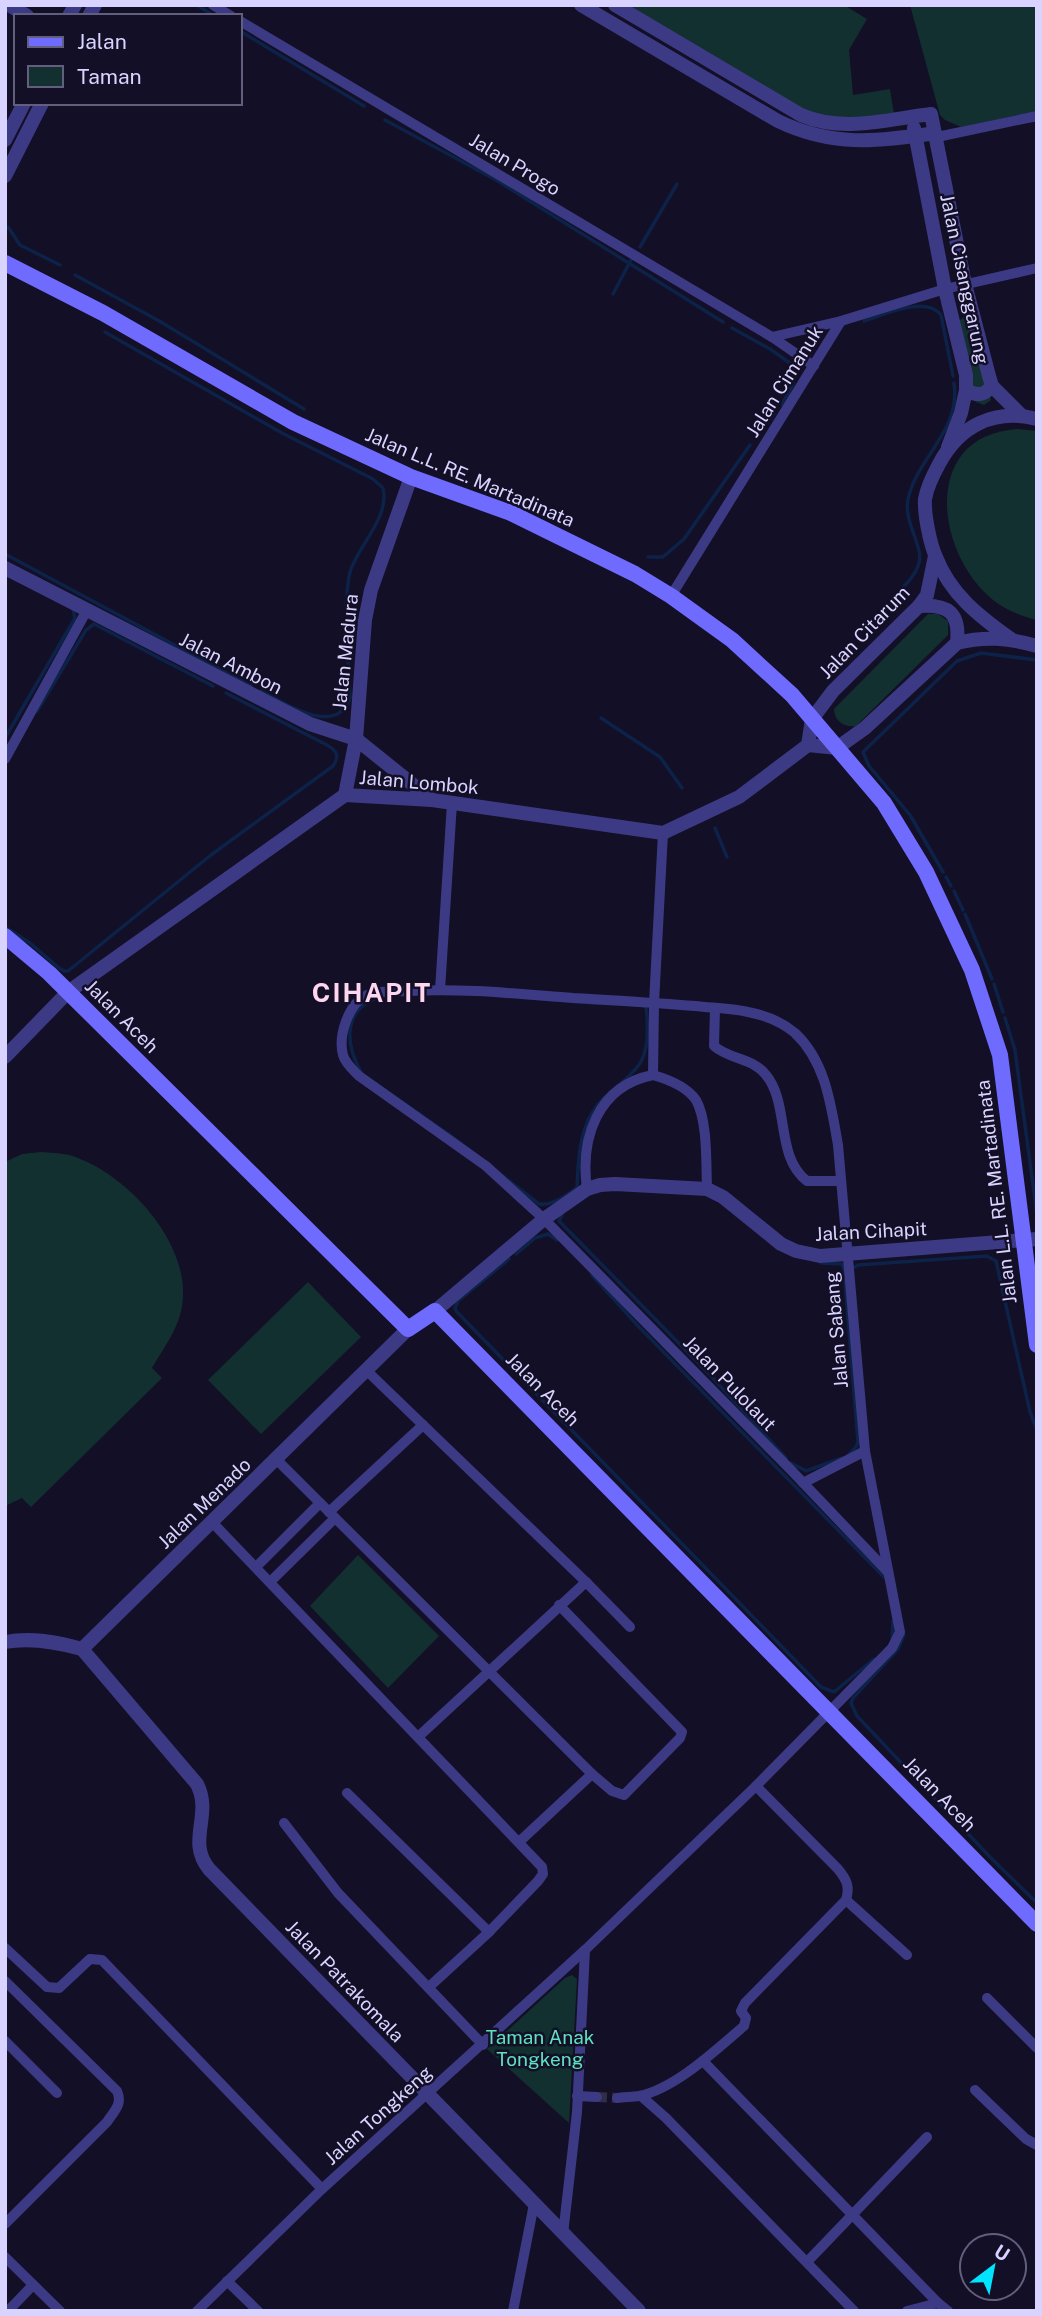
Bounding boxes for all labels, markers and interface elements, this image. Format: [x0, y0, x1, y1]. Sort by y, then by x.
legend [14, 14, 242, 105]
text: Jalan [77, 29, 127, 54]
text: Taman [77, 64, 142, 89]
street label: Jalan Progo [466, 128, 564, 200]
street label: Jalan Cisanggarung [936, 192, 994, 366]
street label: Jalan Cimanuk [741, 321, 827, 441]
street label: Jalan L.L. RE. Martadinata [362, 423, 578, 531]
street label: Jalan Citarum [814, 581, 914, 683]
street label: Jalan Madura [328, 593, 362, 711]
street label: Jalan Ambon [176, 628, 286, 698]
street label: Jalan Lombok [358, 766, 480, 798]
street label: Jalan Aceh [81, 975, 163, 1057]
district label: CIHAPIT [312, 977, 432, 1008]
street label: Jalan L.L. RE. Martadinata [971, 1079, 1021, 1305]
street label: Jalan Cihapit [814, 1217, 928, 1245]
street label: Jalan Sabang [820, 1270, 852, 1389]
street label: Jalan Pulolaut [679, 1331, 781, 1435]
street label: Jalan Aceh [502, 1348, 584, 1430]
street label: Jalan Menado [153, 1453, 255, 1553]
street label: Jalan Aceh [899, 1752, 981, 1836]
street label: Jalan Patrakomala [281, 1916, 409, 2046]
park label: Taman Anak Tongkeng [486, 2026, 595, 2070]
street label: Jalan Tongkeng [320, 2061, 436, 2169]
north arrow [958, 2232, 1028, 2302]
text: U [990, 2240, 1014, 2266]

